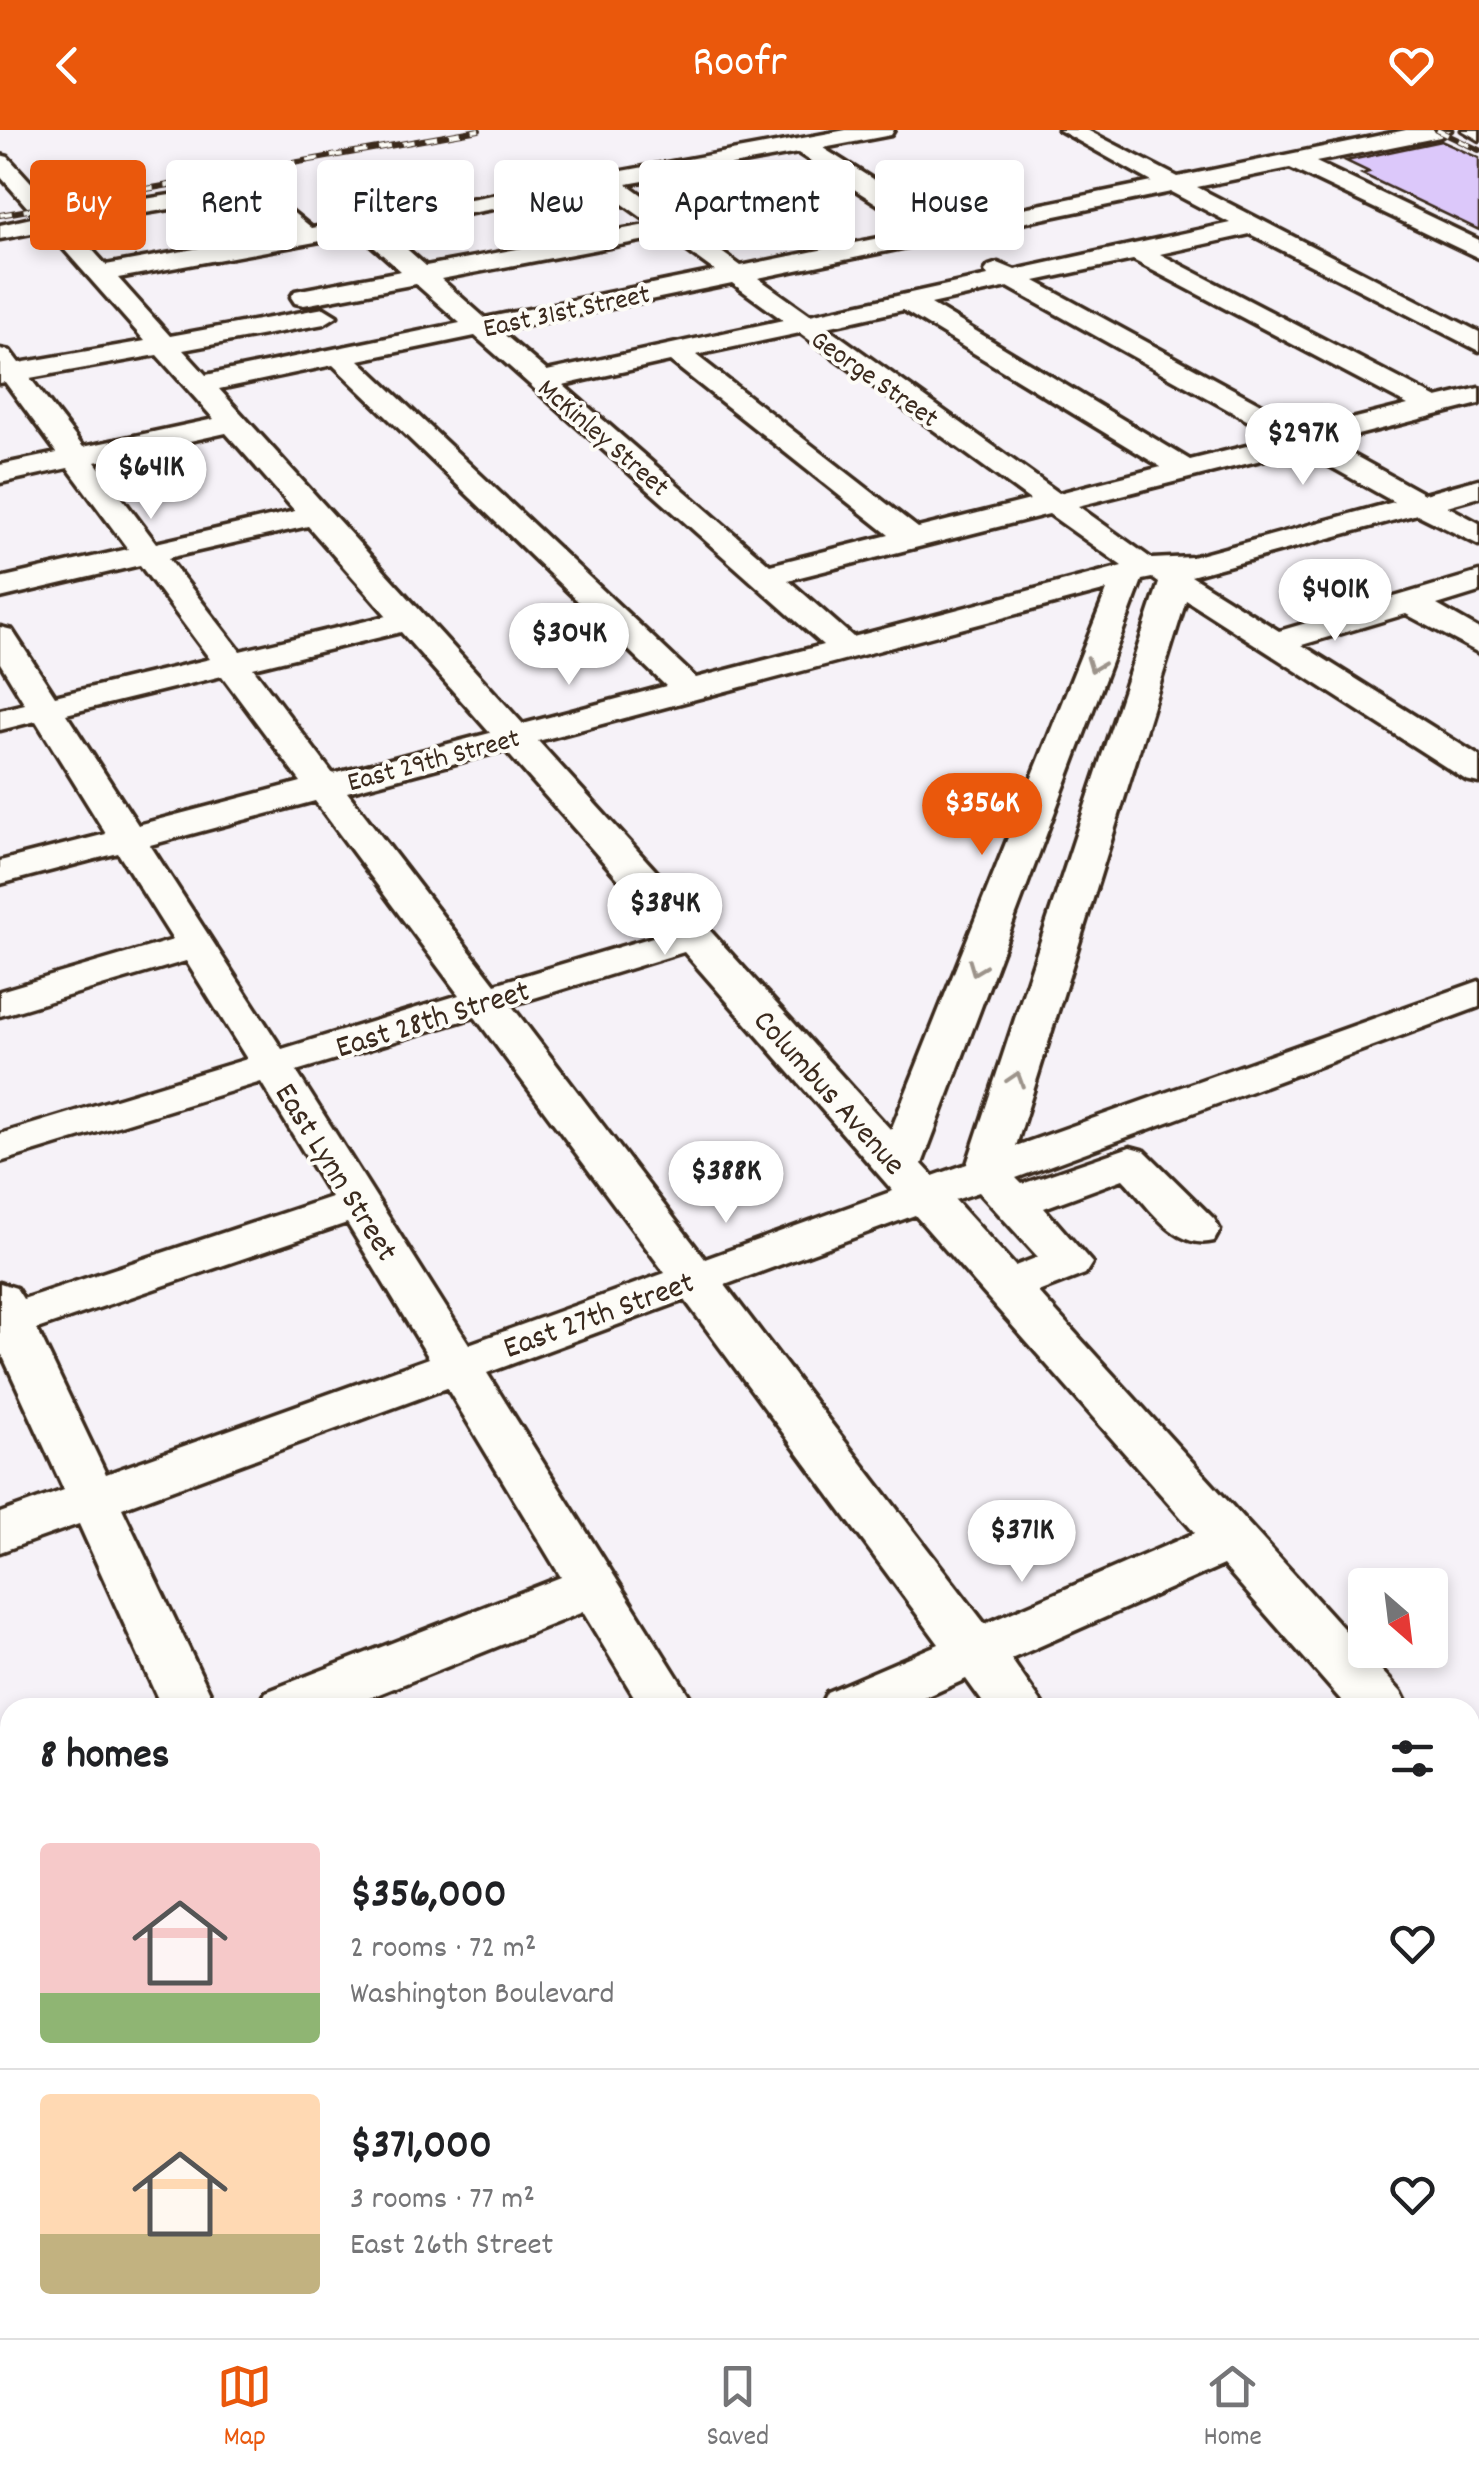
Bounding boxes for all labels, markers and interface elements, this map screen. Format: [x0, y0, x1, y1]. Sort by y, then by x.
text: Roofr [692, 33, 787, 97]
icon: back [40, 38, 95, 93]
icon: heart [1384, 38, 1439, 93]
chip: Buy [30, 160, 146, 250]
chip: Rent [166, 160, 297, 250]
chip: Filters [317, 160, 474, 250]
chip: New [494, 160, 619, 250]
chip: Apartment [639, 160, 855, 250]
chip: House [875, 160, 1024, 250]
street label: East 31st Street [480, 277, 654, 351]
street label: George Street [801, 322, 945, 440]
street label: McKinley Street [527, 371, 677, 508]
pin: $297K [1233, 403, 1373, 488]
text: $297K [1267, 412, 1339, 458]
pin: $641K [81, 437, 221, 522]
text: $641K [118, 446, 184, 492]
pin: $401K [1265, 559, 1405, 644]
text: $401K [1301, 568, 1369, 614]
pin: $304K [499, 603, 639, 688]
text: $304K [531, 612, 607, 658]
one-way arrow [1085, 655, 1105, 673]
street label: East 29th Street [344, 721, 525, 805]
pin: $356K [912, 773, 1052, 858]
text: $356K [944, 782, 1020, 828]
pin: $384K [595, 873, 735, 958]
text: $384K [629, 882, 701, 928]
one-way arrow [968, 958, 988, 976]
street label: East 28th Street [331, 970, 536, 1073]
street label: Columbus Avenue [740, 1001, 914, 1188]
one-way arrow [1004, 1071, 1024, 1088]
street label: East Lynn Street [261, 1075, 407, 1272]
pin: $388K [656, 1141, 796, 1226]
text: $388K [691, 1150, 761, 1196]
street label: East 27th Street [498, 1262, 702, 1374]
pin: $371K [952, 1500, 1092, 1585]
text: $371K [990, 1509, 1054, 1555]
north arrow [1348, 1568, 1448, 1668]
map controls [1348, 1568, 1448, 1668]
text: 8 homes [40, 1728, 169, 1788]
icon: filters [1385, 1731, 1440, 1786]
text: $356,000 [350, 1867, 507, 1927]
icon: home [120, 1883, 240, 2003]
icon: heart [1385, 1916, 1440, 1971]
text: 2 rooms · 72 m² [350, 1927, 536, 1973]
text: Washington Boulevard [350, 1973, 614, 2019]
text: $371,000 [350, 2118, 492, 2178]
icon: home [120, 2134, 240, 2254]
icon: heart [1385, 2167, 1440, 2222]
text: 3 rooms · 77 m² [350, 2178, 535, 2224]
text: East 26th Street [350, 2224, 553, 2270]
tab: Map [217, 2359, 272, 2459]
tab: Saved [707, 2359, 769, 2459]
tab: Home [1203, 2359, 1262, 2459]

